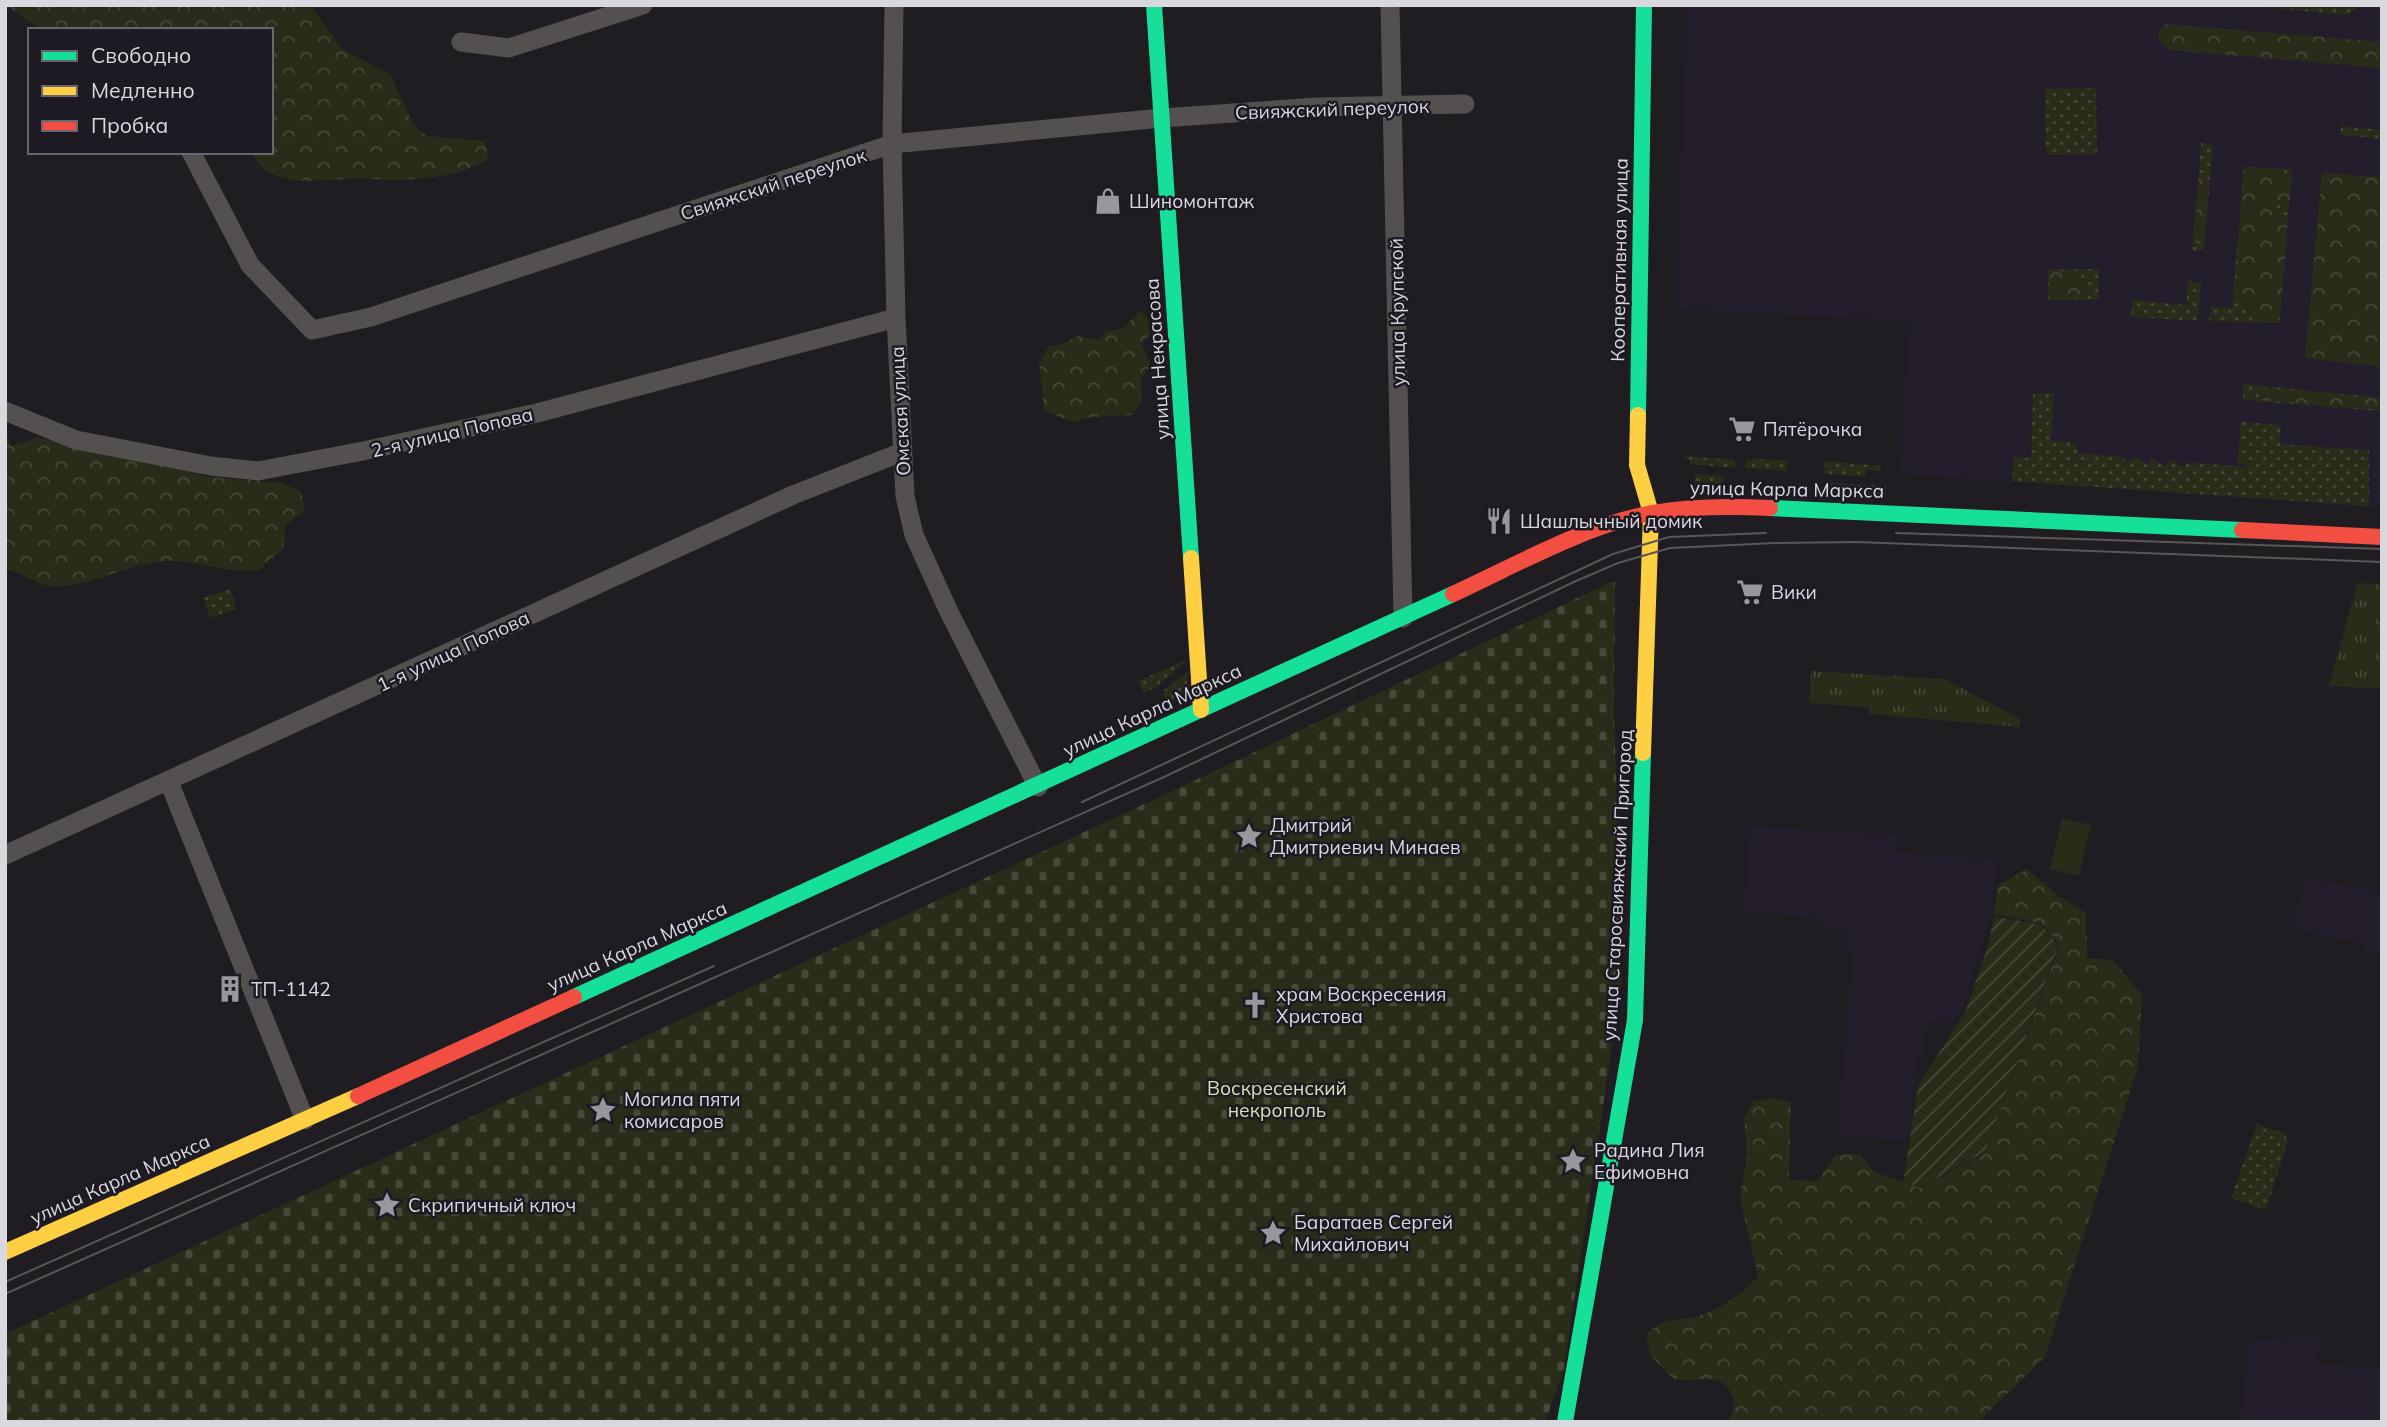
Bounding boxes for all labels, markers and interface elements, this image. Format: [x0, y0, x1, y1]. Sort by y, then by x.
legend [28, 28, 273, 154]
text: Свободно [91, 42, 191, 68]
text: Медленно [91, 77, 195, 103]
street label: Свияжский переулок [1235, 94, 1430, 124]
text: Пробка [91, 112, 168, 138]
street label: Свияжский переулок [677, 142, 870, 225]
street label: Кооперативная улица [1605, 158, 1633, 362]
shop icon: Шиномонтаж [1093, 186, 1123, 216]
place label: Шиномонтаж [1129, 189, 1255, 213]
street label: улица Крупской [1384, 238, 1410, 386]
street label: улица Некрасова [1139, 278, 1175, 440]
street label: Омская улица [885, 346, 915, 476]
street label: 2-я улица Попова [369, 402, 535, 462]
supermarket icon: Пятёрочка [1727, 414, 1757, 444]
place label: Пятёрочка [1763, 417, 1862, 441]
street label: улица Карла Маркса [1690, 475, 1884, 503]
restaurant icon: Шашлычный домик [1484, 506, 1514, 536]
place label: Шашлычный домик [1520, 509, 1703, 533]
supermarket icon: Вики [1735, 577, 1765, 607]
place label: Вики [1771, 580, 1817, 604]
street label: 1-я улица Попова [373, 605, 533, 697]
street label: улица Карла Маркса [1059, 658, 1245, 762]
street label: улица Старосвияжский Пригород [1597, 728, 1637, 1041]
place label: Дмитрий Дмитриевич Минаев [1270, 813, 1461, 859]
place icon: Дмитрий Дмитриевич Минаев [1234, 821, 1264, 851]
street label: улица Карла Маркса [543, 896, 731, 996]
building icon: ТП-1142 [215, 974, 245, 1004]
place label: ТП-1142 [251, 977, 331, 1001]
place label: храм Воскресения Христова [1276, 982, 1446, 1028]
church icon: храм Воскресения Христова [1240, 990, 1270, 1020]
park label: Воскресенский некрополь [1207, 1076, 1347, 1122]
place label: Могила пяти комисаров [624, 1087, 741, 1133]
place icon: Могила пяти комисаров [588, 1095, 618, 1125]
street label: улица Карла Маркса [26, 1129, 214, 1229]
place label: Радина Лия Ефимовна [1594, 1138, 1705, 1184]
place icon: Радина Лия Ефимовна [1558, 1146, 1588, 1176]
place icon: Скрипичный ключ [372, 1190, 402, 1220]
place label: Скрипичный ключ [408, 1193, 576, 1217]
place label: Баратаев Сергей Михайлович [1294, 1210, 1453, 1256]
place icon: Баратаев Сергей Михайлович [1258, 1218, 1288, 1248]

